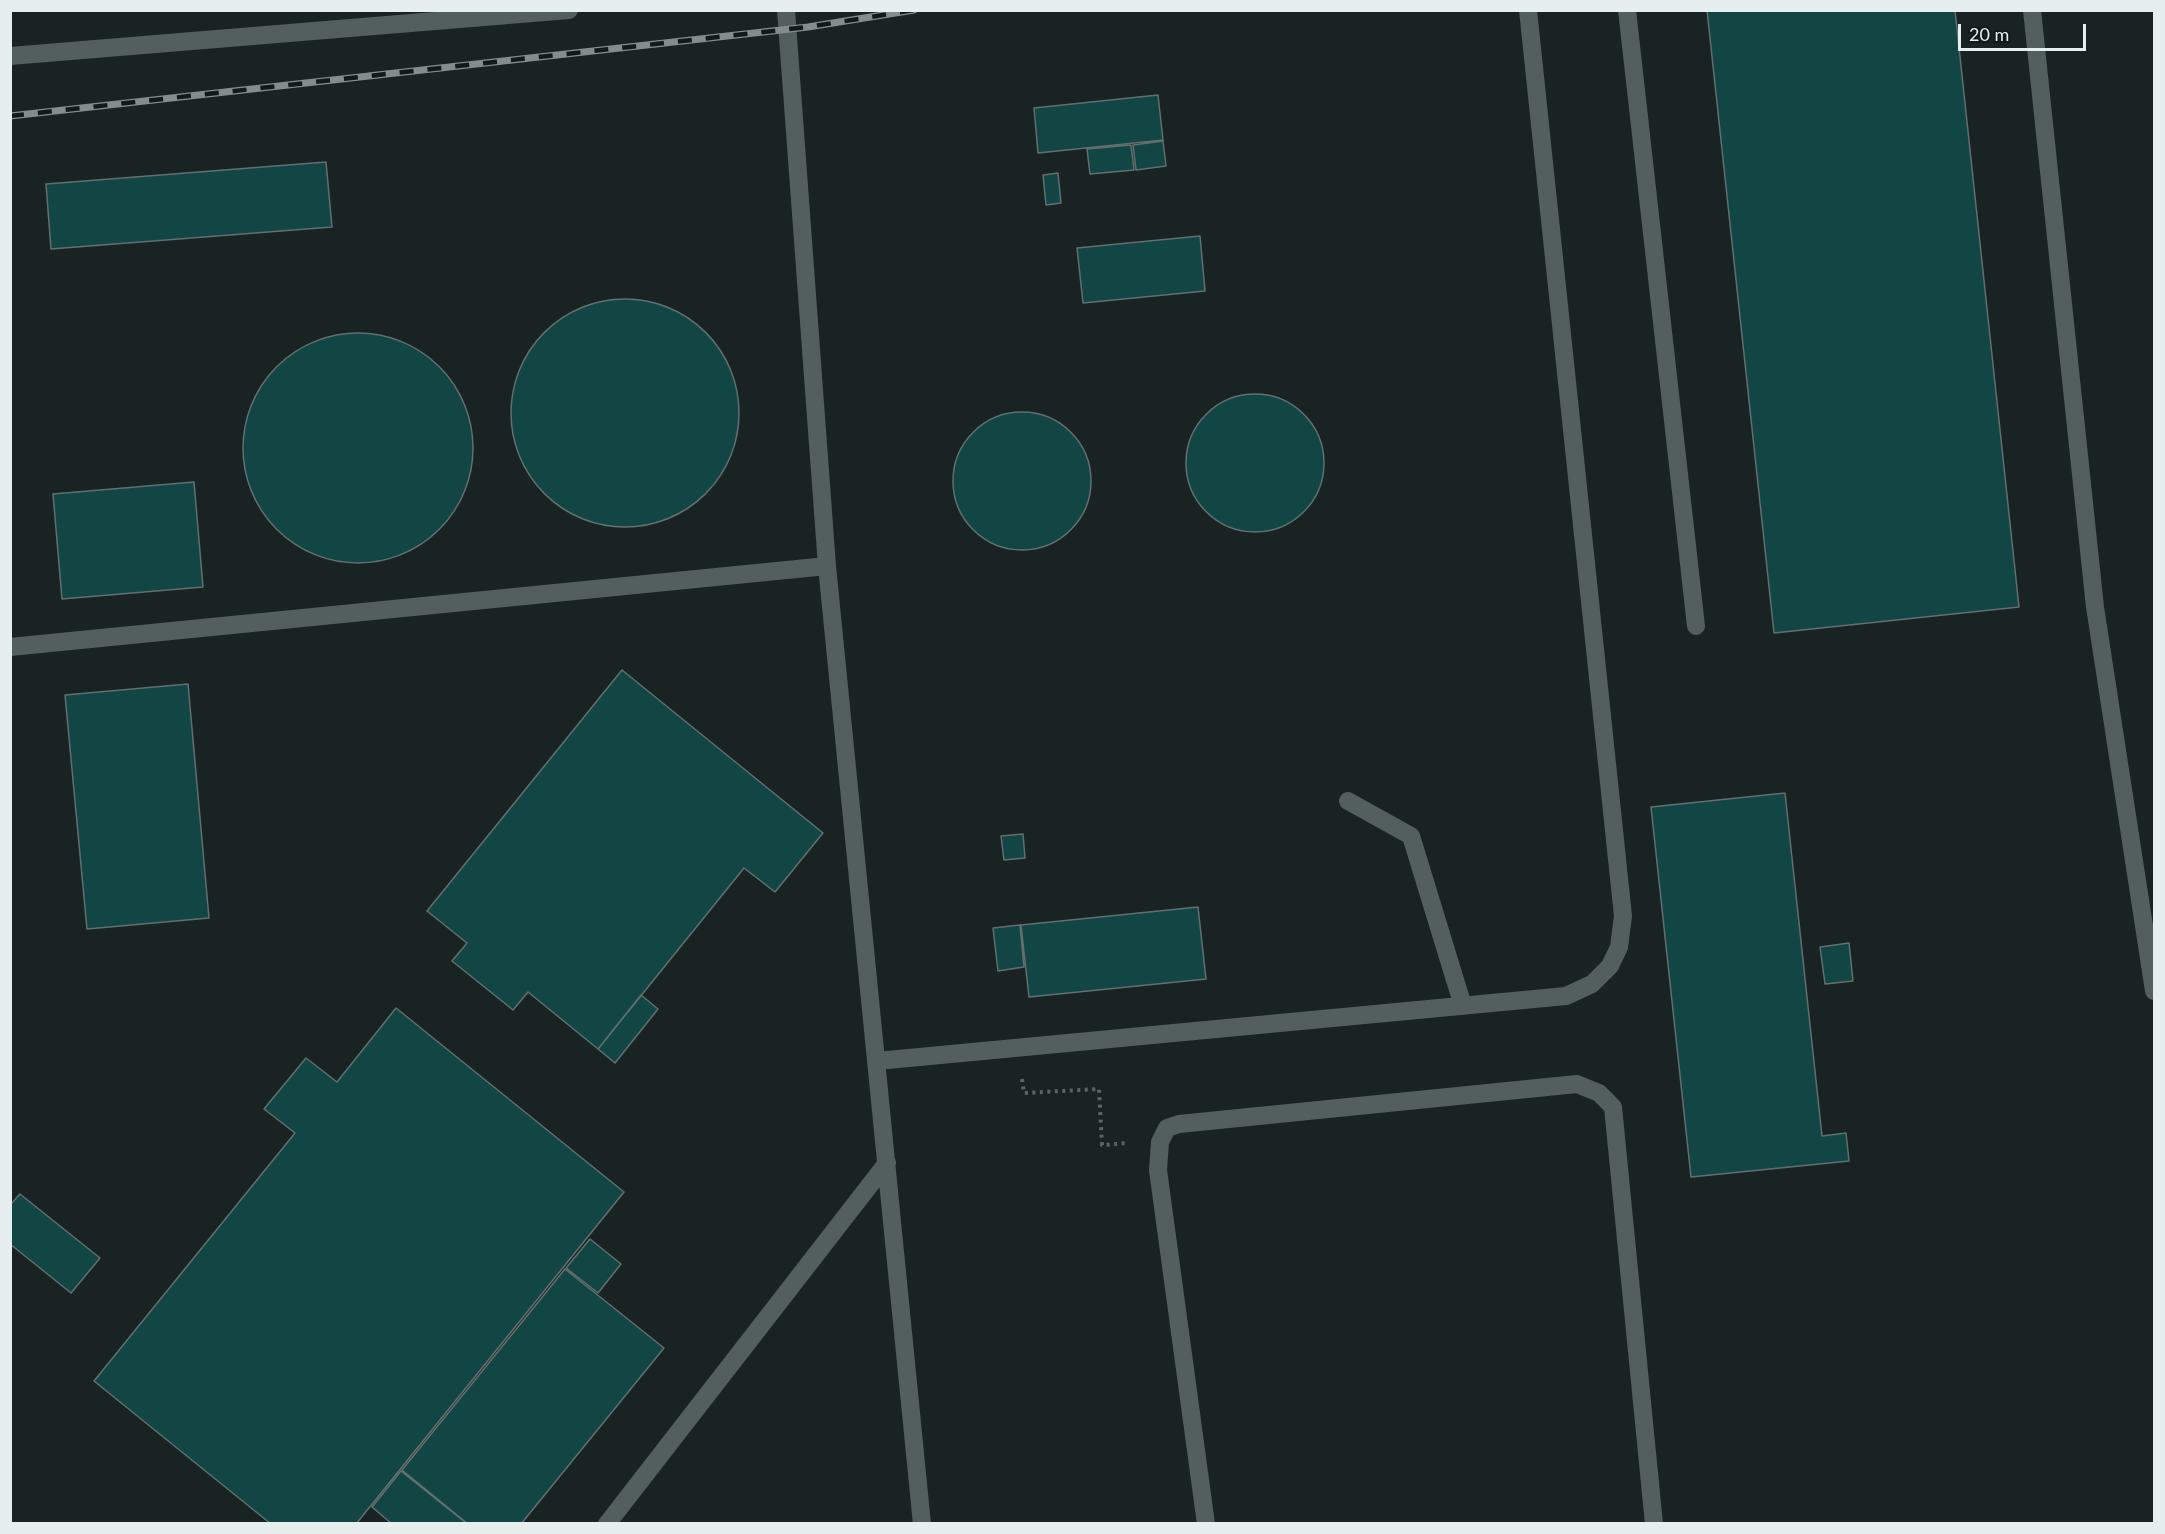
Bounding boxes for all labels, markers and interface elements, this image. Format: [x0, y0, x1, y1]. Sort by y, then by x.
scale bar [1961, 12, 2088, 50]
text: 20 m [1969, 23, 2009, 45]

